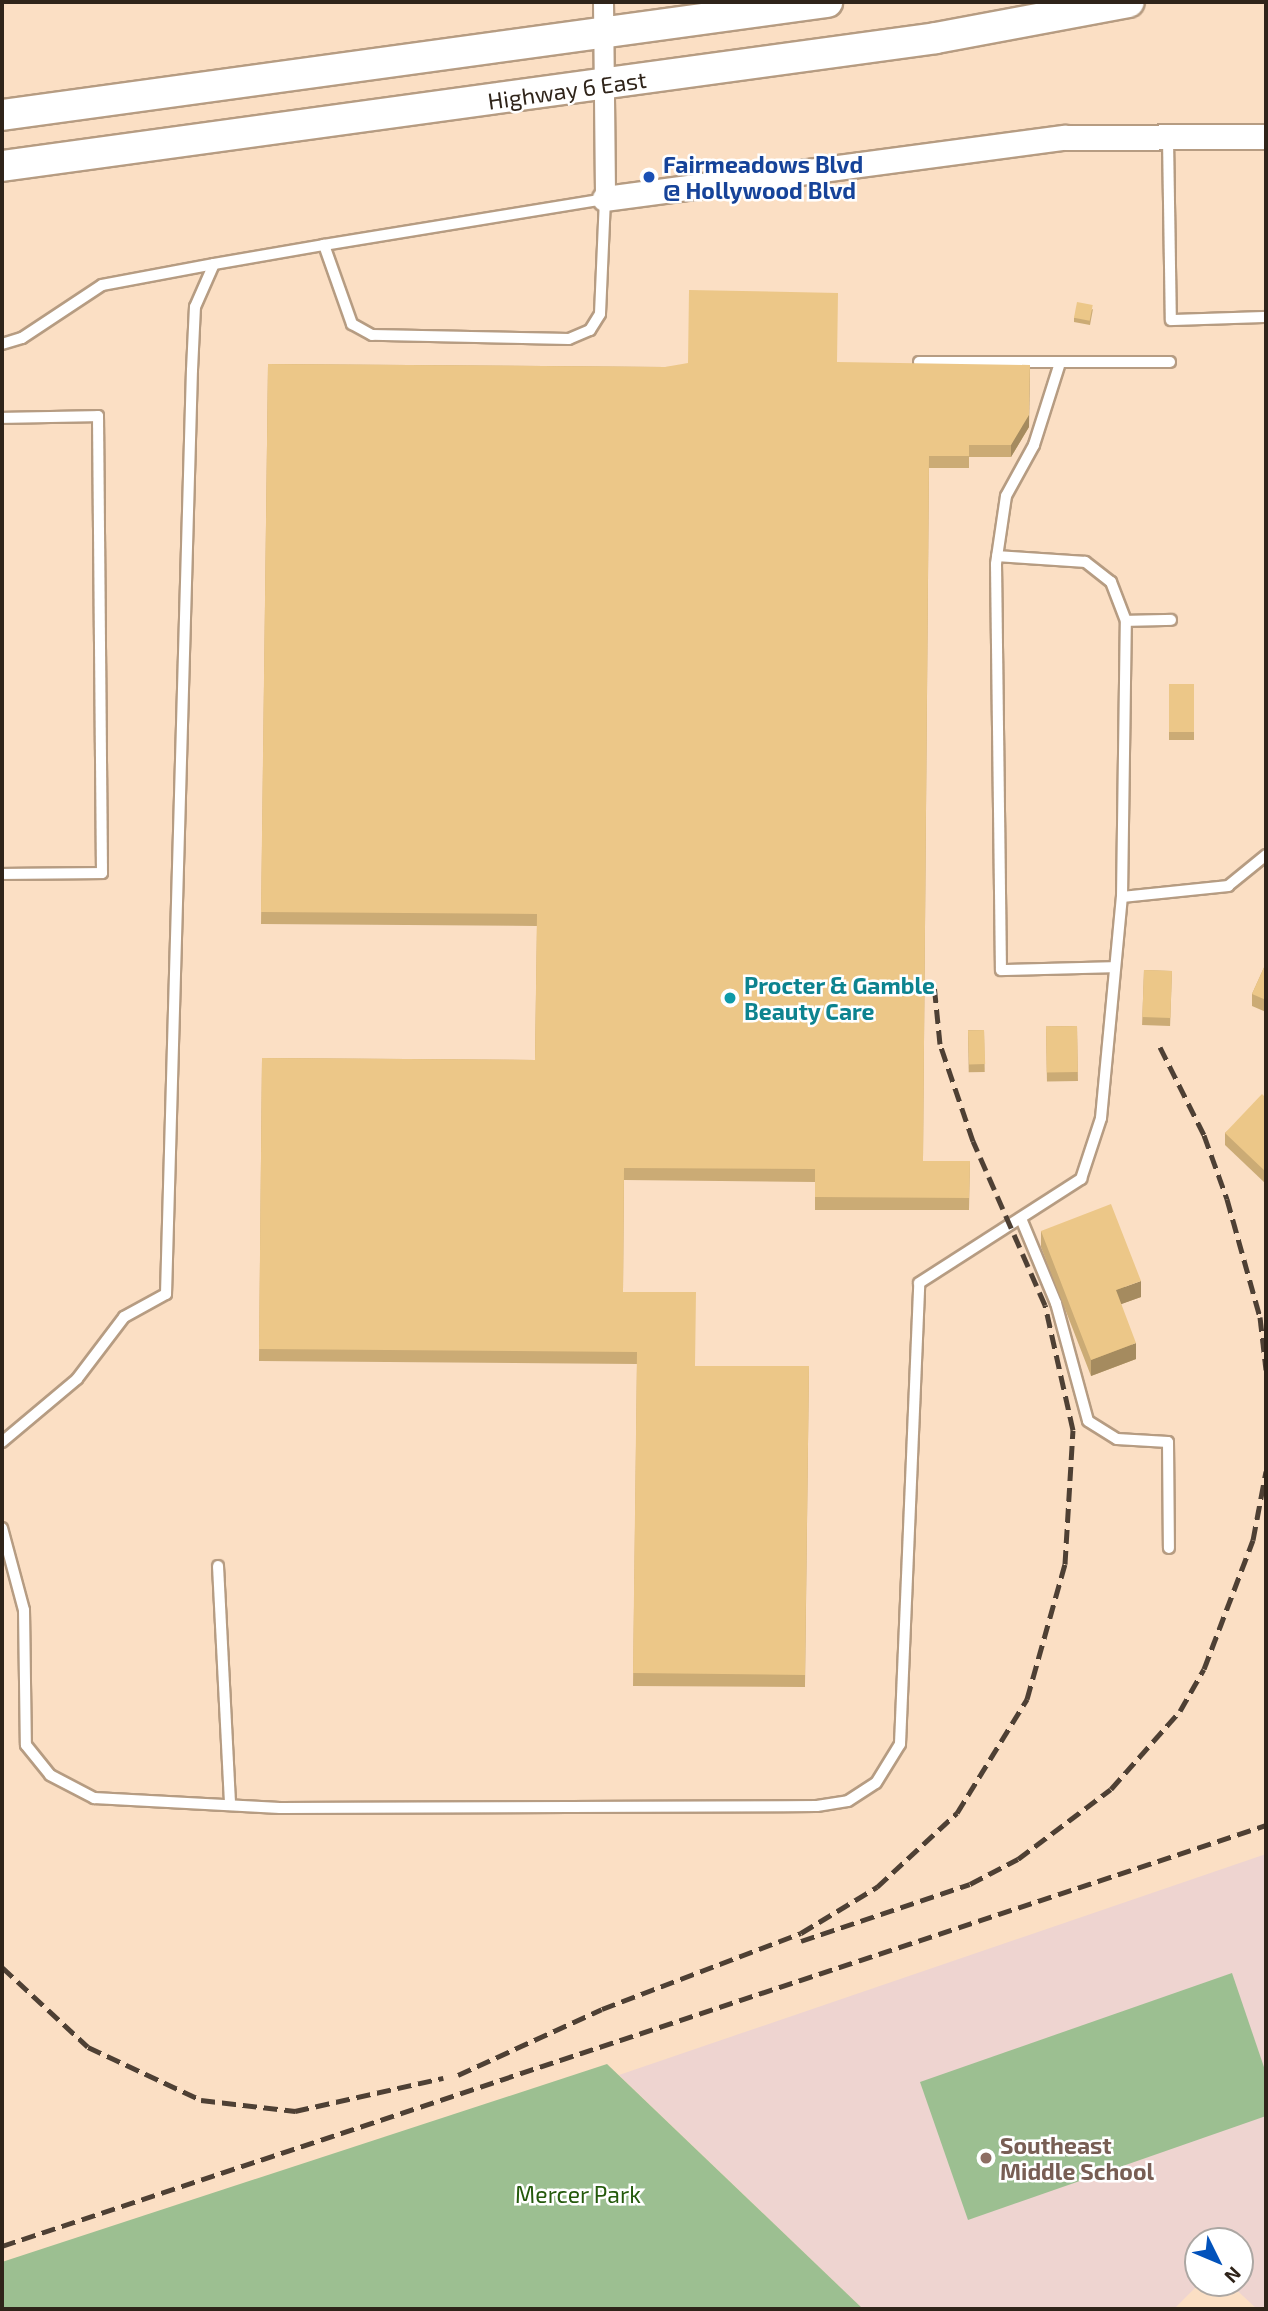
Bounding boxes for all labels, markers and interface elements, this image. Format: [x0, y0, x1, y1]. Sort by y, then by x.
street label: Highway 6 East [486, 65, 648, 115]
place label: Fairmeadows Blvd @ Hollywood Blvd [663, 150, 863, 204]
marker: Fairmeadows Blvd @ Hollywood Blvd [641, 169, 657, 185]
place label: Procter & Gamble Beauty Care [744, 971, 935, 1025]
marker: Procter & Gamble Beauty Care [722, 990, 738, 1006]
place label: Southeast Middle School [1000, 2131, 1154, 2185]
marker: Southeast Middle School [978, 2150, 994, 2166]
park label: Mercer Park [515, 2180, 641, 2208]
north arrow [1184, 2227, 1254, 2297]
text: N [1220, 2262, 1246, 2288]

